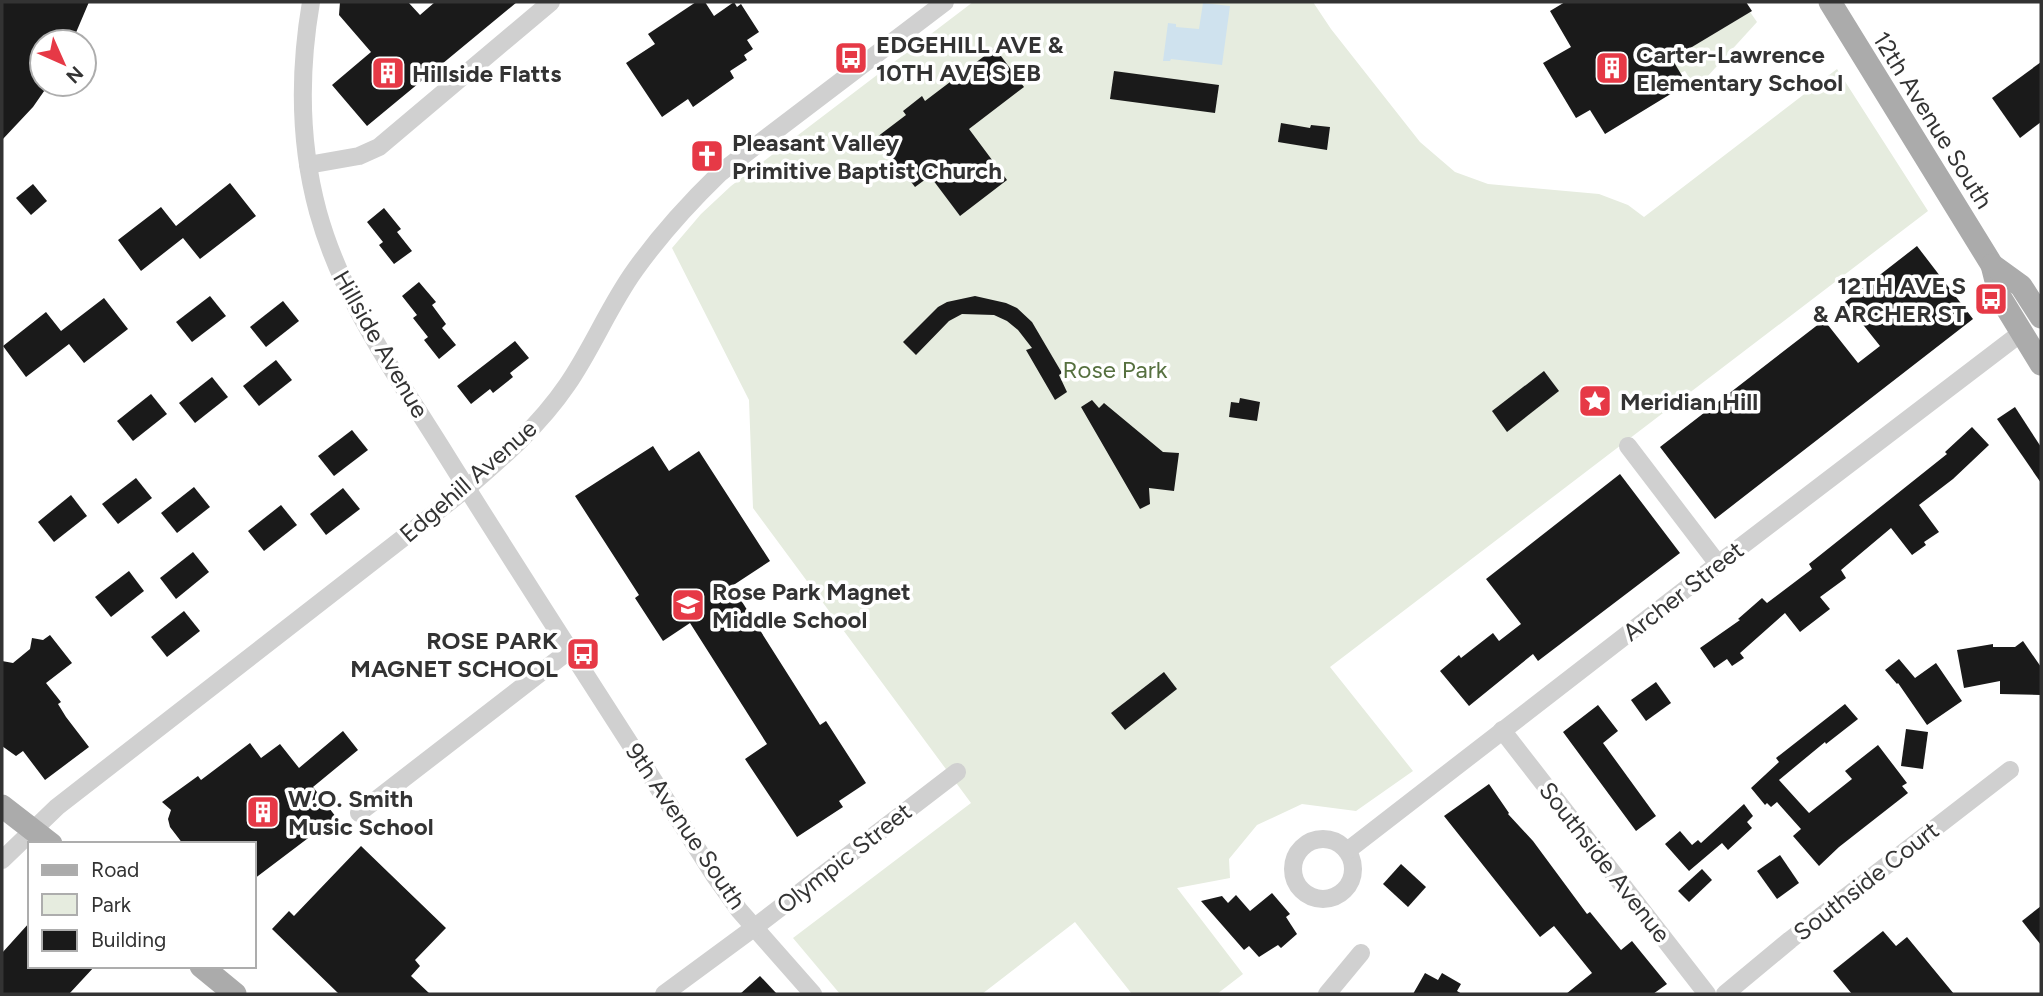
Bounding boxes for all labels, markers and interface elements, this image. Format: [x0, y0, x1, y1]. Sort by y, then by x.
street label: 12th Avenue South [1867, 26, 1999, 214]
north arrow [28, 28, 98, 98]
place label: EDGEHILL AVE & 10TH AVE S EB [876, 30, 1064, 87]
bus stop icon: EDGEHILL AVE & 10TH AVE S EB [832, 39, 870, 77]
place label: Carter-Lawrence Elementary School [1636, 40, 1843, 97]
building icon: Carter-Lawrence Elementary School [1593, 49, 1631, 87]
building icon: Hillside Flatts [369, 54, 407, 92]
place label: Hillside Flatts [412, 59, 561, 88]
text: N [61, 61, 88, 88]
place label: Pleasant Valley Primitive Baptist Church [732, 128, 1002, 185]
church icon: Pleasant Valley Primitive Baptist Church [688, 137, 726, 175]
street label: Hillside Avenue [327, 265, 435, 423]
place label: 12TH AVE S & ARCHER ST [1813, 271, 1966, 328]
bus stop icon: 12TH AVE S & ARCHER ST [1972, 280, 2010, 318]
park label: Rose Park [1063, 355, 1168, 384]
place icon: Meridian Hill [1576, 382, 1614, 420]
place label: Meridian Hill [1620, 387, 1758, 416]
street label: Edgehill Avenue [394, 414, 542, 548]
street label: Archer Street [1617, 535, 1749, 647]
place label: Rose Park Magnet Middle School [712, 577, 911, 634]
school or university icon: Rose Park Magnet Middle School [669, 586, 707, 624]
place label: ROSE PARK MAGNET SCHOOL [350, 626, 558, 683]
bus stop icon: ROSE PARK MAGNET SCHOOL [564, 635, 602, 673]
street label: 9th Avenue South [620, 738, 752, 914]
street label: Southside Avenue [1533, 776, 1677, 948]
place label: W.O. Smith Music School [288, 784, 434, 841]
building icon: W.O. Smith Music School [244, 793, 282, 831]
street label: Olympic Street [771, 796, 917, 920]
street label: Southside Court [1788, 815, 1944, 947]
legend [28, 842, 256, 968]
text: Road [91, 857, 139, 882]
text: Park [91, 892, 132, 917]
text: Building [91, 927, 166, 952]

